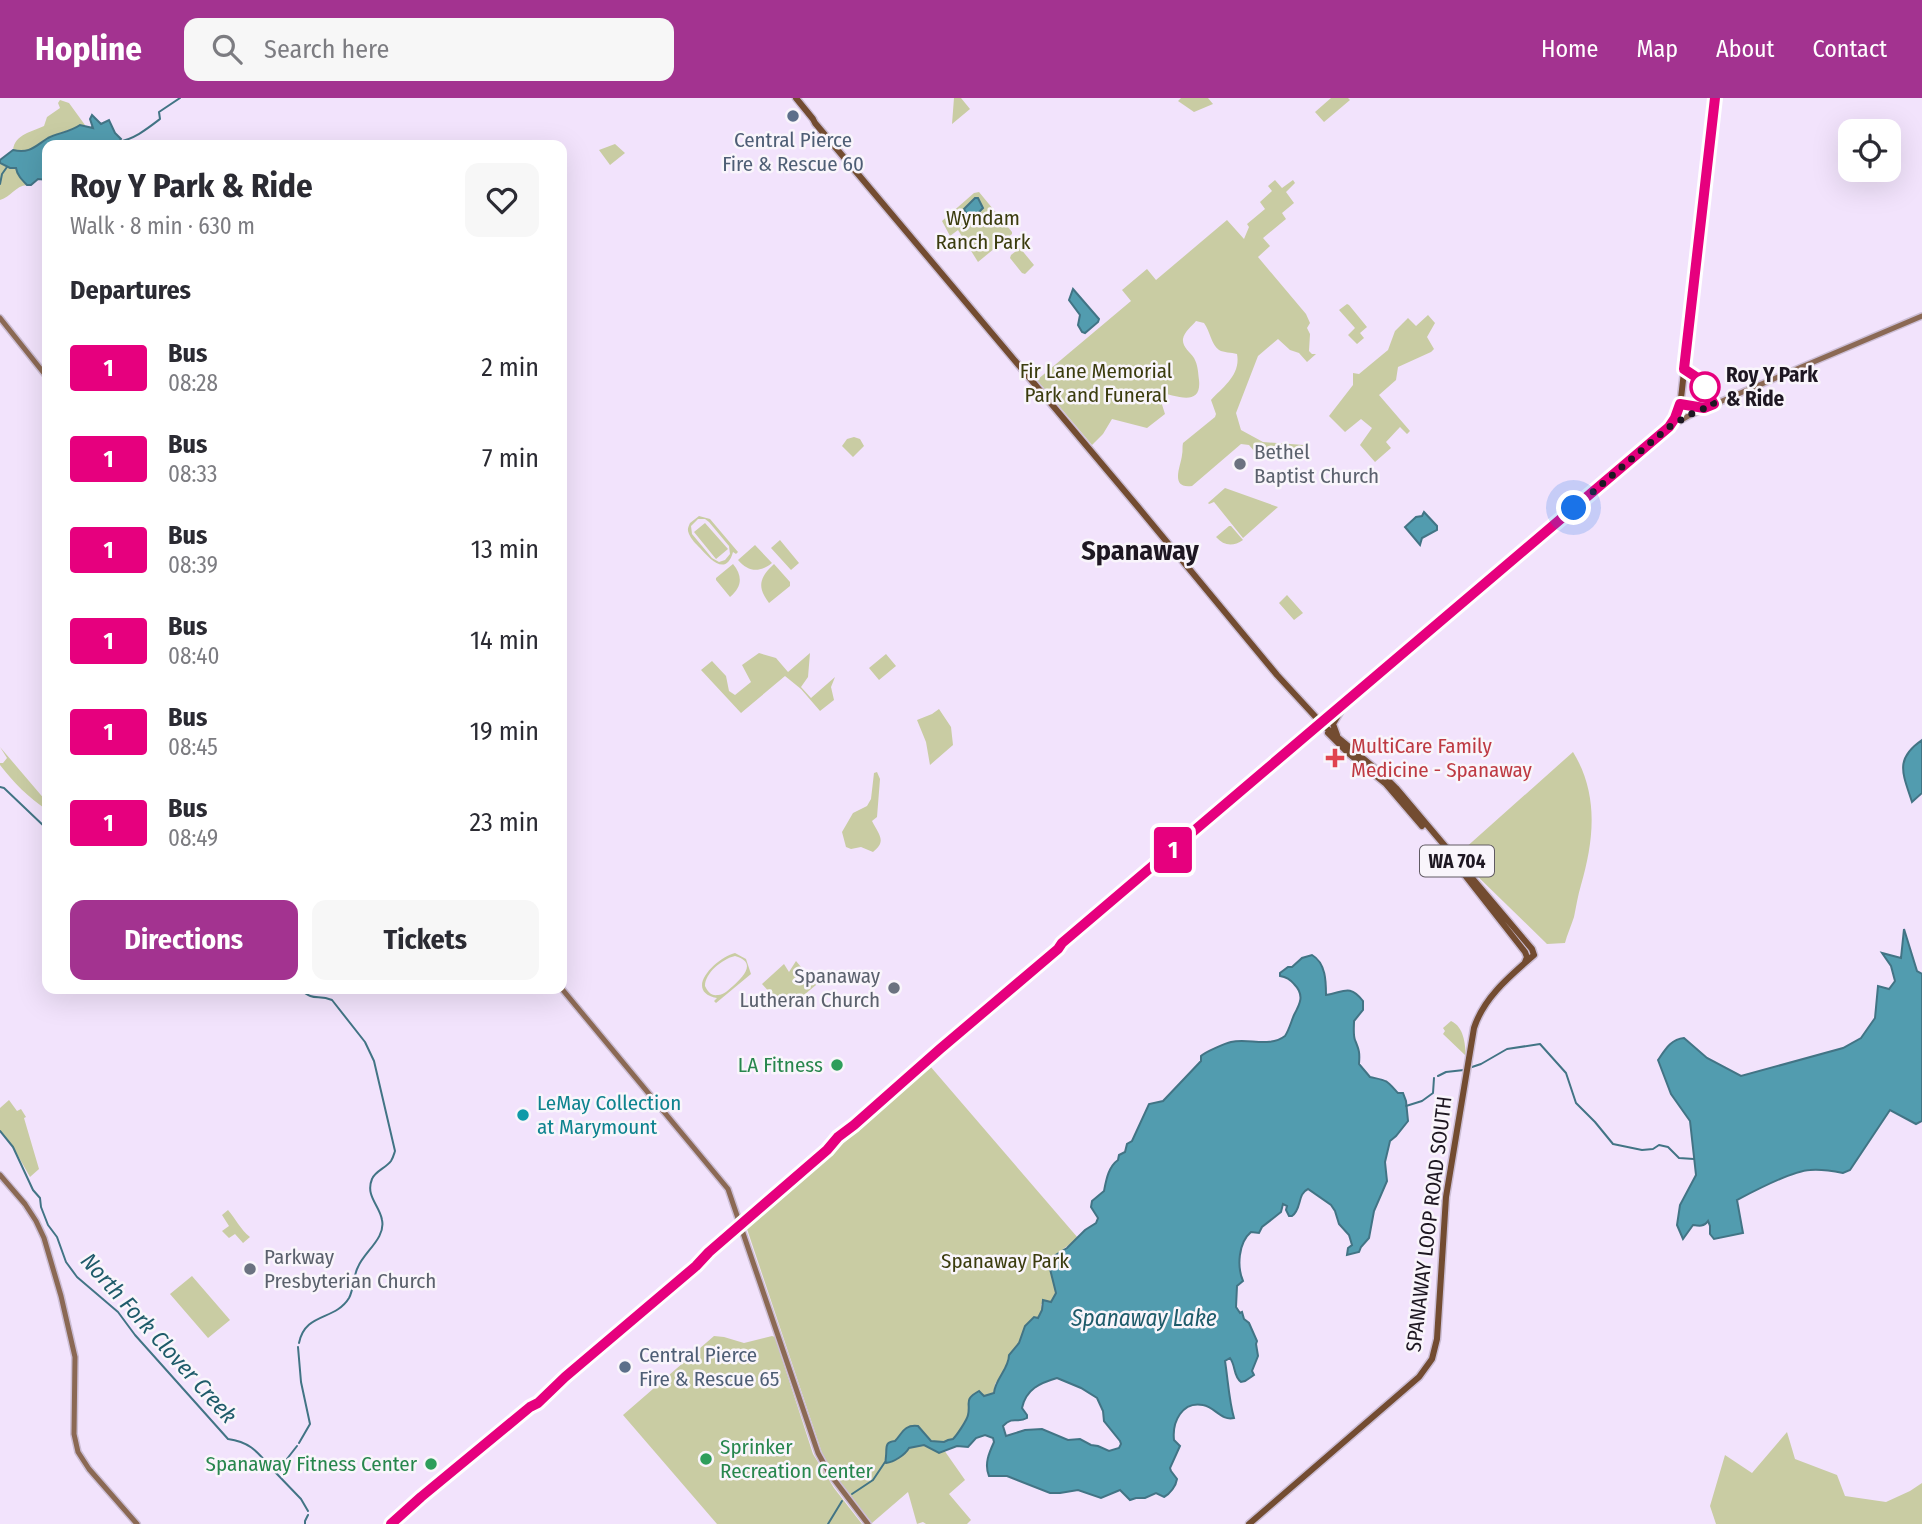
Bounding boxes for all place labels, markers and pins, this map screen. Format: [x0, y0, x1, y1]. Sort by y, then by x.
marker: Central Pierce Fire & Rescue 60 [785, 108, 801, 124]
place label: Central Pierce Fire & Rescue 60 [722, 127, 864, 177]
place label: Roy Y Park & Ride [1726, 362, 1818, 412]
marker: Roy Y Park & Ride [1690, 372, 1720, 402]
place label: Bethel Baptist Church [1254, 439, 1379, 489]
marker: Bethel Baptist Church [1232, 456, 1248, 472]
place label: MultiCare Family Medicine - Spanaway [1351, 733, 1533, 783]
marker: MultiCare Family Medicine - Spanaway [1325, 748, 1345, 768]
place label: Spanaway Lutheran Church [739, 963, 881, 1013]
marker: Spanaway Lutheran Church [886, 980, 902, 996]
place label: LA Fitness [738, 1052, 823, 1078]
marker: LA Fitness [829, 1057, 845, 1073]
place label: LeMay Collection at Marymount [537, 1090, 681, 1140]
marker: LeMay Collection at Marymount [515, 1107, 531, 1123]
place label: Parkway Presbyterian Church [264, 1244, 436, 1294]
marker: Parkway Presbyterian Church [242, 1261, 258, 1277]
place label: Central Pierce Fire & Rescue 65 [639, 1342, 779, 1392]
marker: Central Pierce Fire & Rescue 65 [617, 1359, 633, 1375]
place label: Sprinker Recreation Center [720, 1434, 874, 1484]
place label: Spanaway Fitness Center [206, 1451, 418, 1477]
marker: Sprinker Recreation Center [698, 1451, 714, 1467]
marker: Spanaway Fitness Center [423, 1456, 439, 1472]

